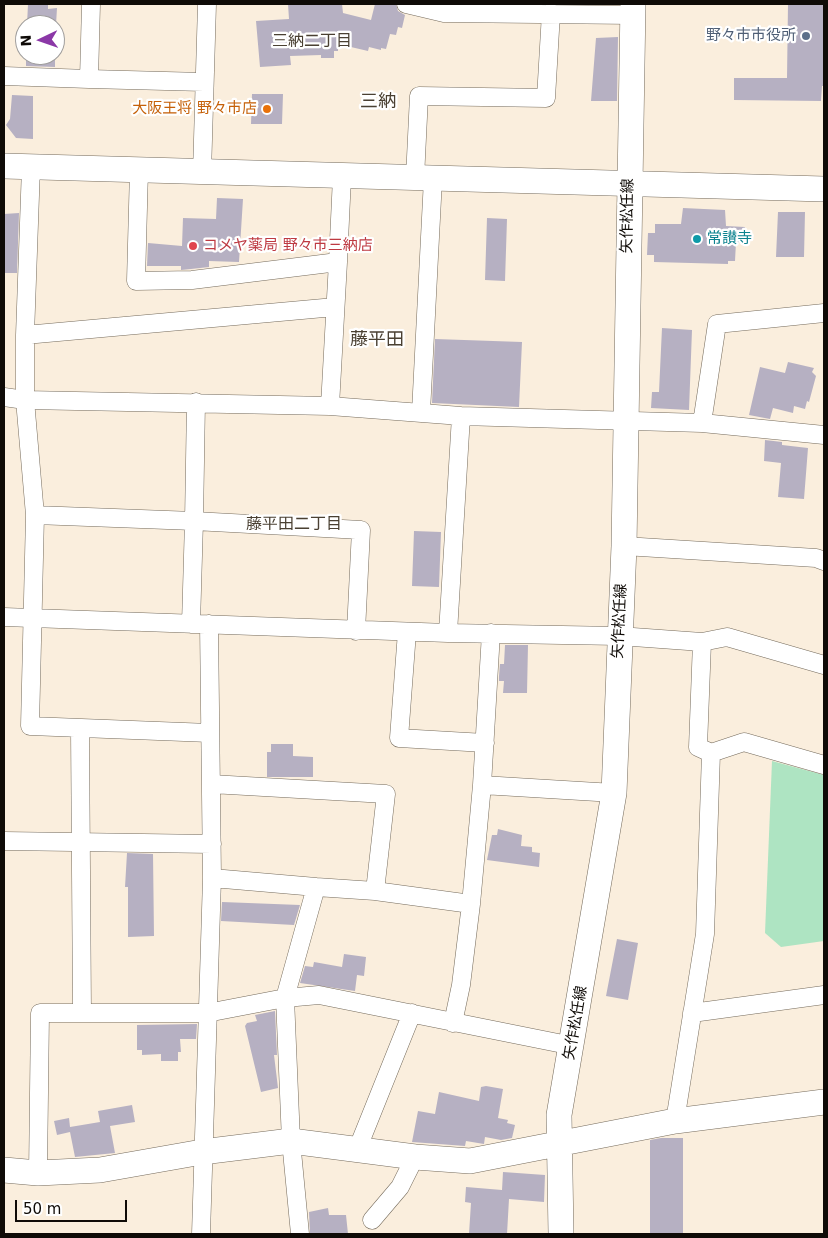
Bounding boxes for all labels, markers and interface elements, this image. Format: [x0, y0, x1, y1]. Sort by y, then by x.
north arrow [15, 15, 65, 65]
place label: 野々市市役所 [706, 27, 796, 45]
marker: 野々市市役所 [800, 30, 812, 42]
district label: 三納二丁目 [272, 32, 352, 52]
text: N [18, 34, 34, 47]
district label: 三納 [360, 91, 396, 113]
place label: 大阪王将 野々市店 [132, 100, 257, 118]
marker: 大阪王将 野々市店 [261, 103, 273, 115]
street label: 矢作松任線 [618, 178, 638, 254]
place label: 常讃寺 [707, 230, 752, 248]
marker: 常讃寺 [691, 233, 703, 245]
place label: コメヤ薬局 野々市三納店 [203, 237, 373, 255]
marker: コメヤ薬局 野々市三納店 [187, 240, 199, 252]
district label: 藤平田 [350, 329, 404, 351]
district label: 藤平田二丁目 [246, 515, 342, 535]
street label: 矢作松任線 [609, 583, 631, 659]
street label: 矢作松任線 [561, 985, 591, 1061]
scale bar [18, 1190, 130, 1222]
text: 50 m [23, 1200, 61, 1218]

